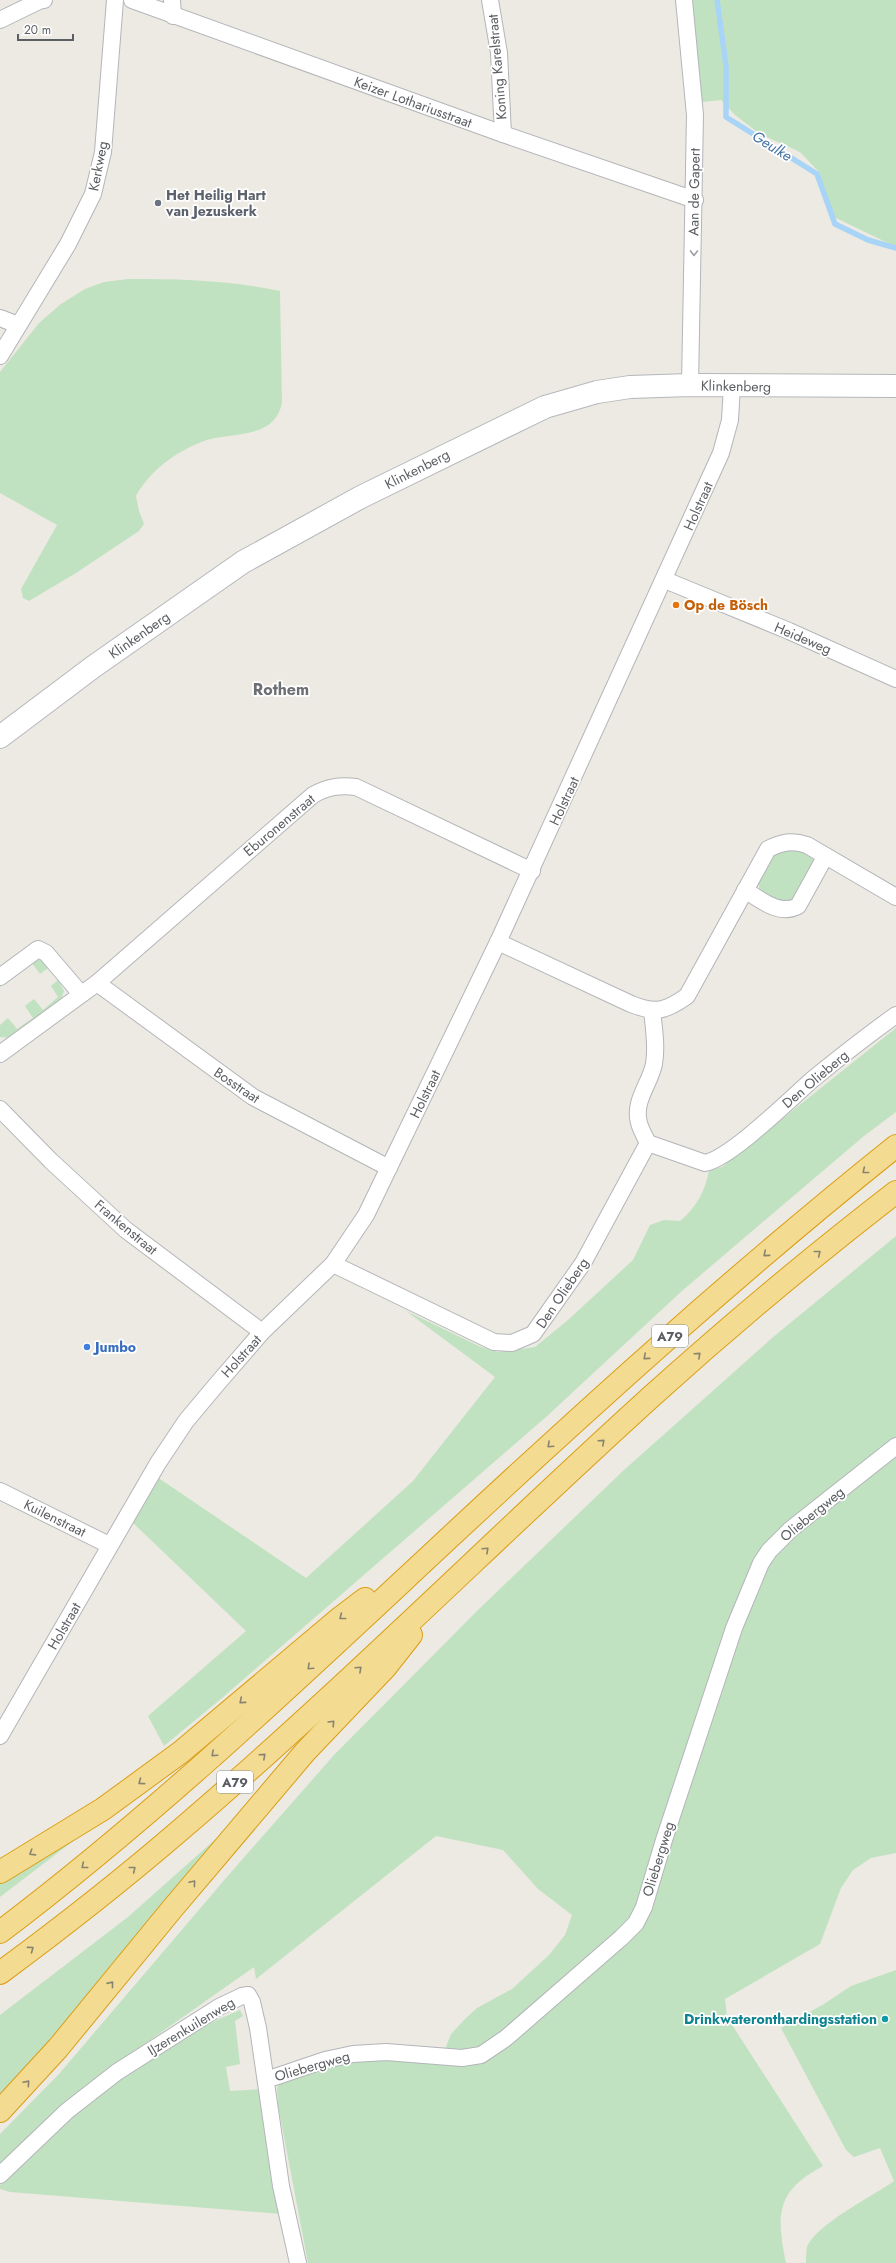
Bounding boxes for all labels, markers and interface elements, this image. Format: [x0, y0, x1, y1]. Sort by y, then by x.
street label: Koning Karelstraat [482, 13, 512, 121]
scale bar [18, 16, 73, 42]
text: 20 m [24, 21, 51, 39]
street label: Keizer Lothariusstraat [351, 71, 475, 133]
water label: Geulke [748, 125, 797, 167]
street label: Kerkweg [83, 139, 113, 193]
street label: Aan de Gapert [683, 147, 705, 236]
place label: Het Heilig Hart van Jezuskerk [165, 185, 266, 221]
marker: Het Heilig Hart van Jezuskerk [153, 198, 163, 208]
one-way arrow [689, 250, 698, 256]
street label: Klinkenberg [701, 375, 771, 397]
street label: Klinkenberg [381, 444, 453, 494]
street label: Holstraat [678, 478, 718, 534]
place label: Op de Bösch [684, 595, 768, 615]
marker: Op de Bösch [671, 600, 681, 610]
street label: Klinkenberg [104, 607, 174, 663]
street label: Heideweg [771, 617, 835, 659]
district label: Rothem [253, 678, 309, 701]
street label: Holstraat [544, 773, 584, 829]
street label: Eburonenstraat [239, 789, 320, 861]
street label: Den Olieberg [777, 1045, 853, 1113]
street label: Bosstraat [210, 1062, 265, 1108]
street label: Holstraat [405, 1066, 446, 1122]
one-way arrow [863, 1166, 870, 1173]
street label: Frankenstraat [90, 1195, 162, 1260]
one-way arrow [763, 1249, 770, 1256]
one-way arrow [814, 1250, 821, 1257]
street label: Den Olieberg [531, 1254, 593, 1332]
road number: A79 [652, 1325, 688, 1347]
street label: Holstraat [216, 1330, 266, 1382]
place label: Jumbo [92, 1337, 136, 1357]
marker: Jumbo [82, 1342, 92, 1352]
one-way arrow [693, 1352, 701, 1360]
one-way arrow [643, 1353, 651, 1360]
one-way arrow [547, 1440, 555, 1447]
one-way arrow [597, 1440, 605, 1447]
street label: Oliebergweg [776, 1482, 848, 1546]
street label: Kuilenstraat [21, 1494, 90, 1542]
one-way arrow [481, 1547, 489, 1555]
street label: Holstraat [42, 1598, 86, 1653]
one-way arrow [339, 1612, 346, 1619]
one-way arrow [308, 1662, 315, 1669]
one-way arrow [354, 1666, 362, 1673]
one-way arrow [239, 1696, 247, 1703]
one-way arrow [327, 1720, 335, 1728]
one-way arrow [211, 1750, 219, 1757]
one-way arrow [258, 1754, 266, 1761]
road number: A79 [217, 1771, 253, 1793]
one-way arrow [138, 1777, 145, 1784]
street label: Oliebergweg [637, 1819, 679, 1899]
one-way arrow [29, 1848, 36, 1856]
one-way arrow [81, 1862, 88, 1869]
one-way arrow [129, 1866, 136, 1873]
one-way arrow [189, 1881, 196, 1888]
one-way arrow [27, 1947, 34, 1954]
one-way arrow [106, 1981, 113, 1988]
street label: IJzerenkuilenweg [144, 1992, 238, 2060]
place label: Drinkwateronthardingsstation [684, 2009, 877, 2029]
marker: Drinkwateronthardingsstation [880, 2014, 890, 2024]
street label: Oliebergweg [272, 2046, 352, 2086]
one-way arrow [23, 2080, 30, 2088]

